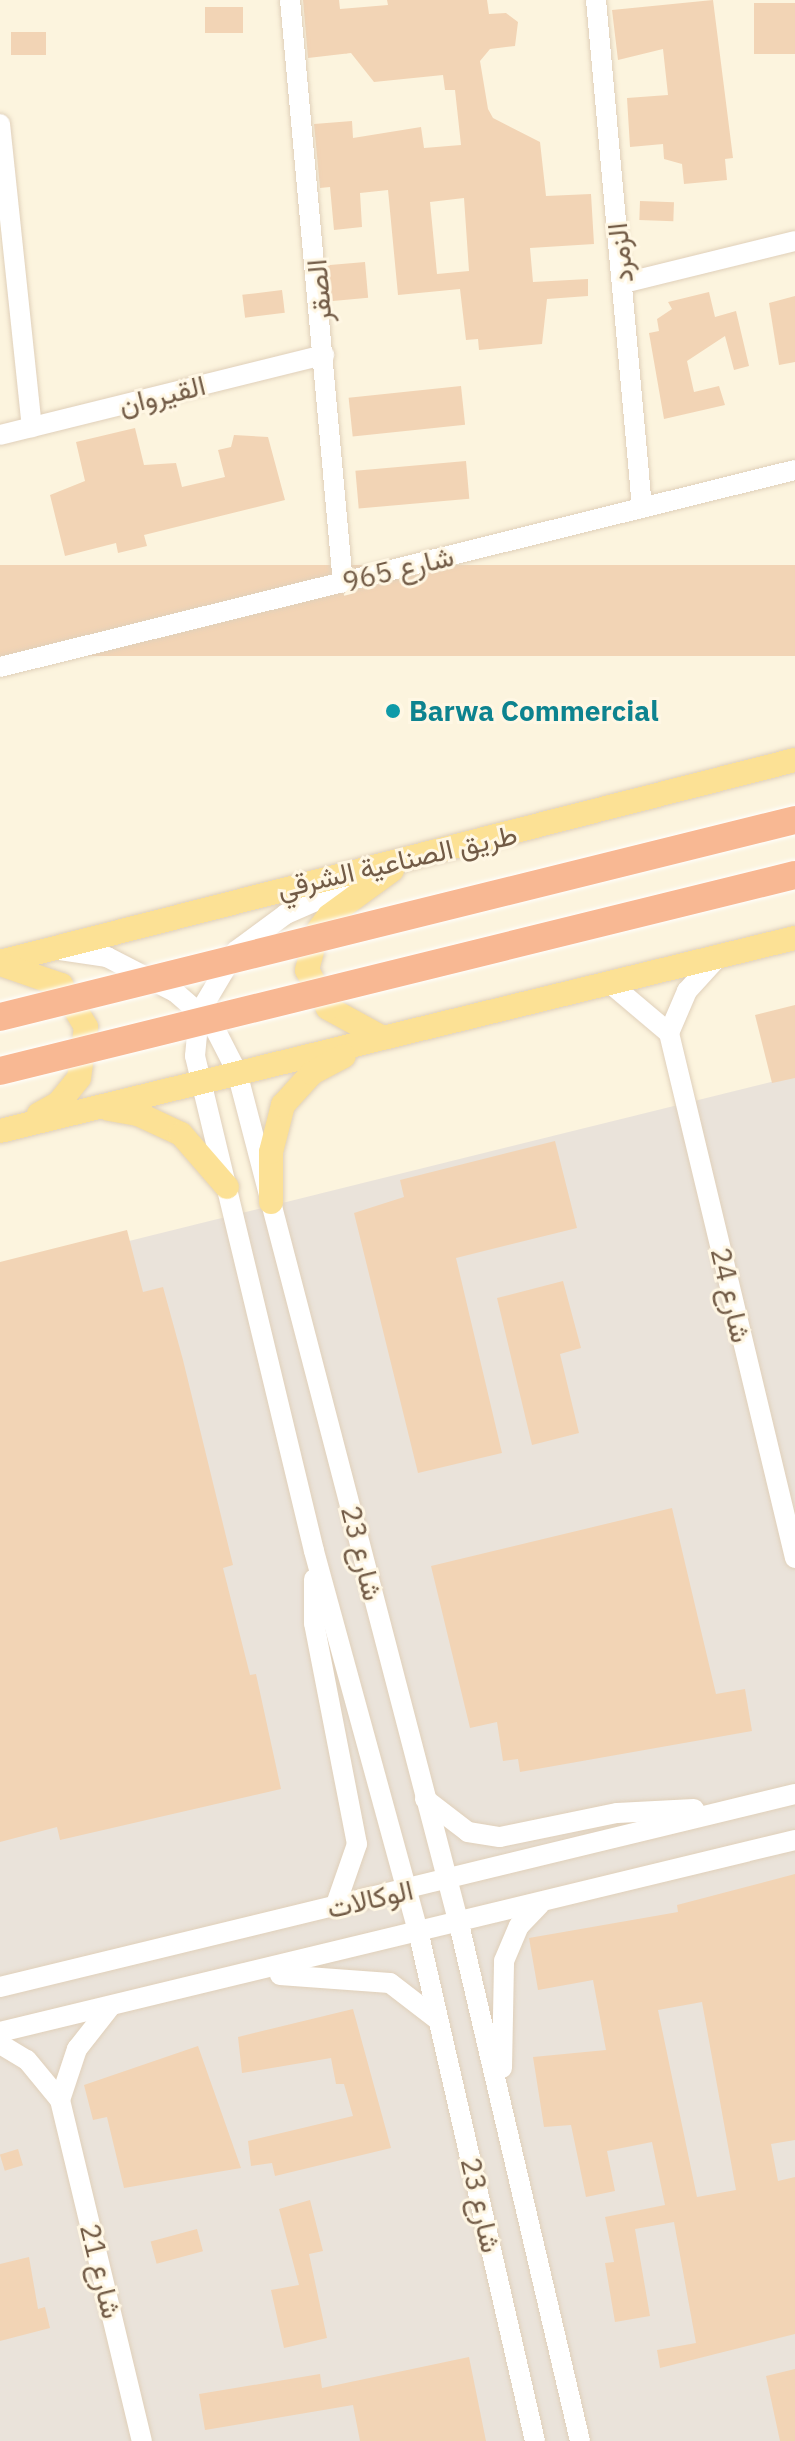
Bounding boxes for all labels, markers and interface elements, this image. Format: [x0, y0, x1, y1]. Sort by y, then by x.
street label: الزمرد [600, 221, 640, 285]
street label: الصقر [300, 258, 338, 324]
street label: القيروان [115, 368, 209, 422]
street label: شارع 965 [339, 539, 457, 599]
place label: Barwa Commercial [409, 694, 659, 728]
marker: Barwa Commercial [384, 702, 402, 720]
street label: طريق الصناعية الشرقي [274, 817, 520, 905]
street label: شارع 24 [704, 1244, 758, 1346]
street label: شارع 23 [334, 1502, 390, 1604]
street label: الوكالات [324, 1873, 416, 1925]
street label: شارع 23 [454, 2154, 508, 2256]
street label: شارع 21 [73, 2220, 129, 2322]

